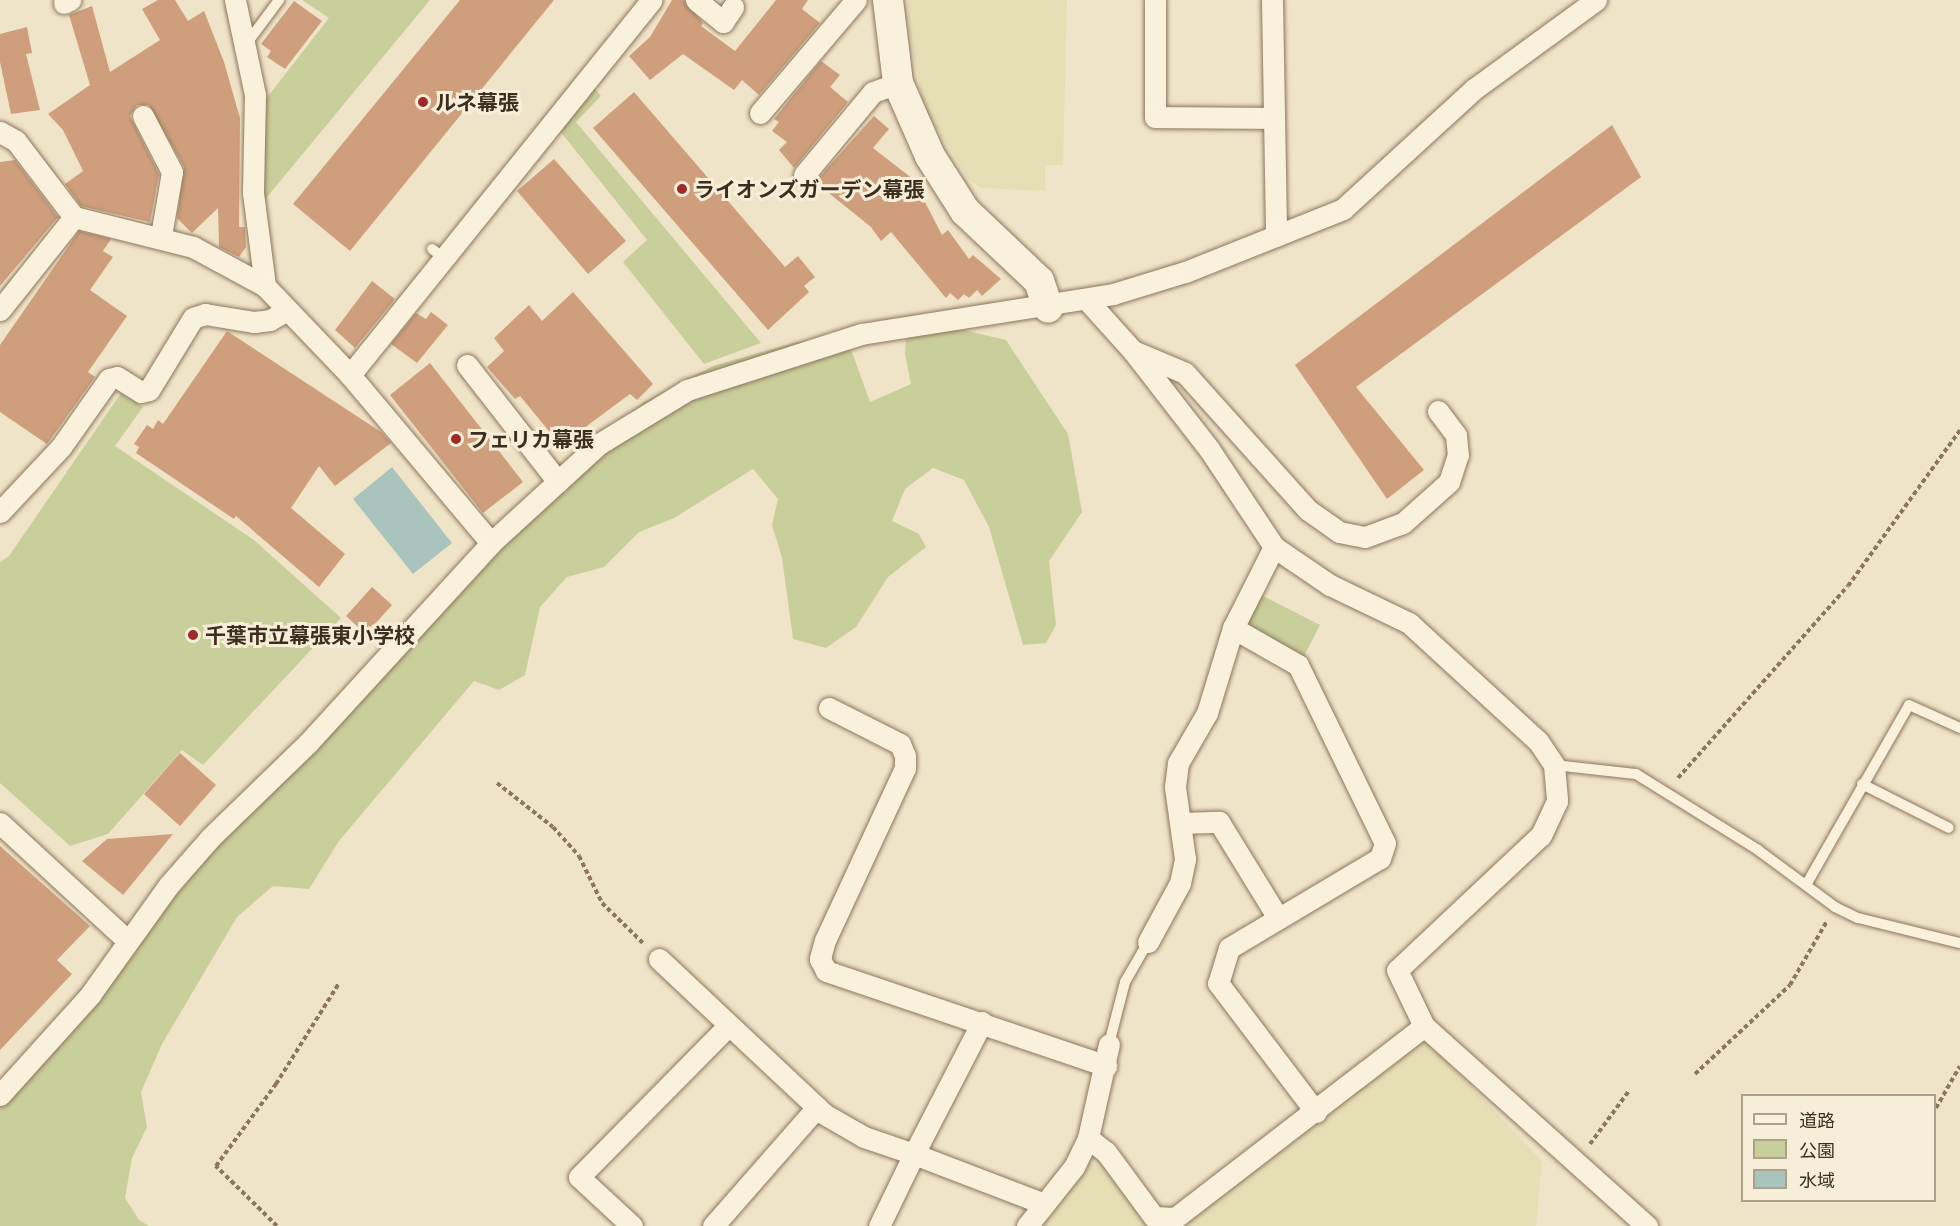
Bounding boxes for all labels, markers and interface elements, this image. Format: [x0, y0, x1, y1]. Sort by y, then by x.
place label: ルネ幕張 [435, 89, 519, 115]
marker: ルネ幕張 [416, 95, 430, 109]
place label: ライオンズガーデン幕張 [694, 176, 925, 202]
marker: ライオンズガーデン幕張 [675, 182, 689, 196]
place label: フェリカ幕張 [468, 426, 594, 452]
marker: フェリカ幕張 [449, 432, 463, 446]
place label: 千葉市立幕張東小学校 [205, 622, 415, 648]
marker: 千葉市立幕張東小学校 [186, 628, 200, 642]
legend [1741, 1094, 1936, 1202]
text: 道路 [1799, 1109, 1835, 1132]
text: 公園 [1799, 1139, 1835, 1162]
text: 水域 [1799, 1169, 1835, 1192]

